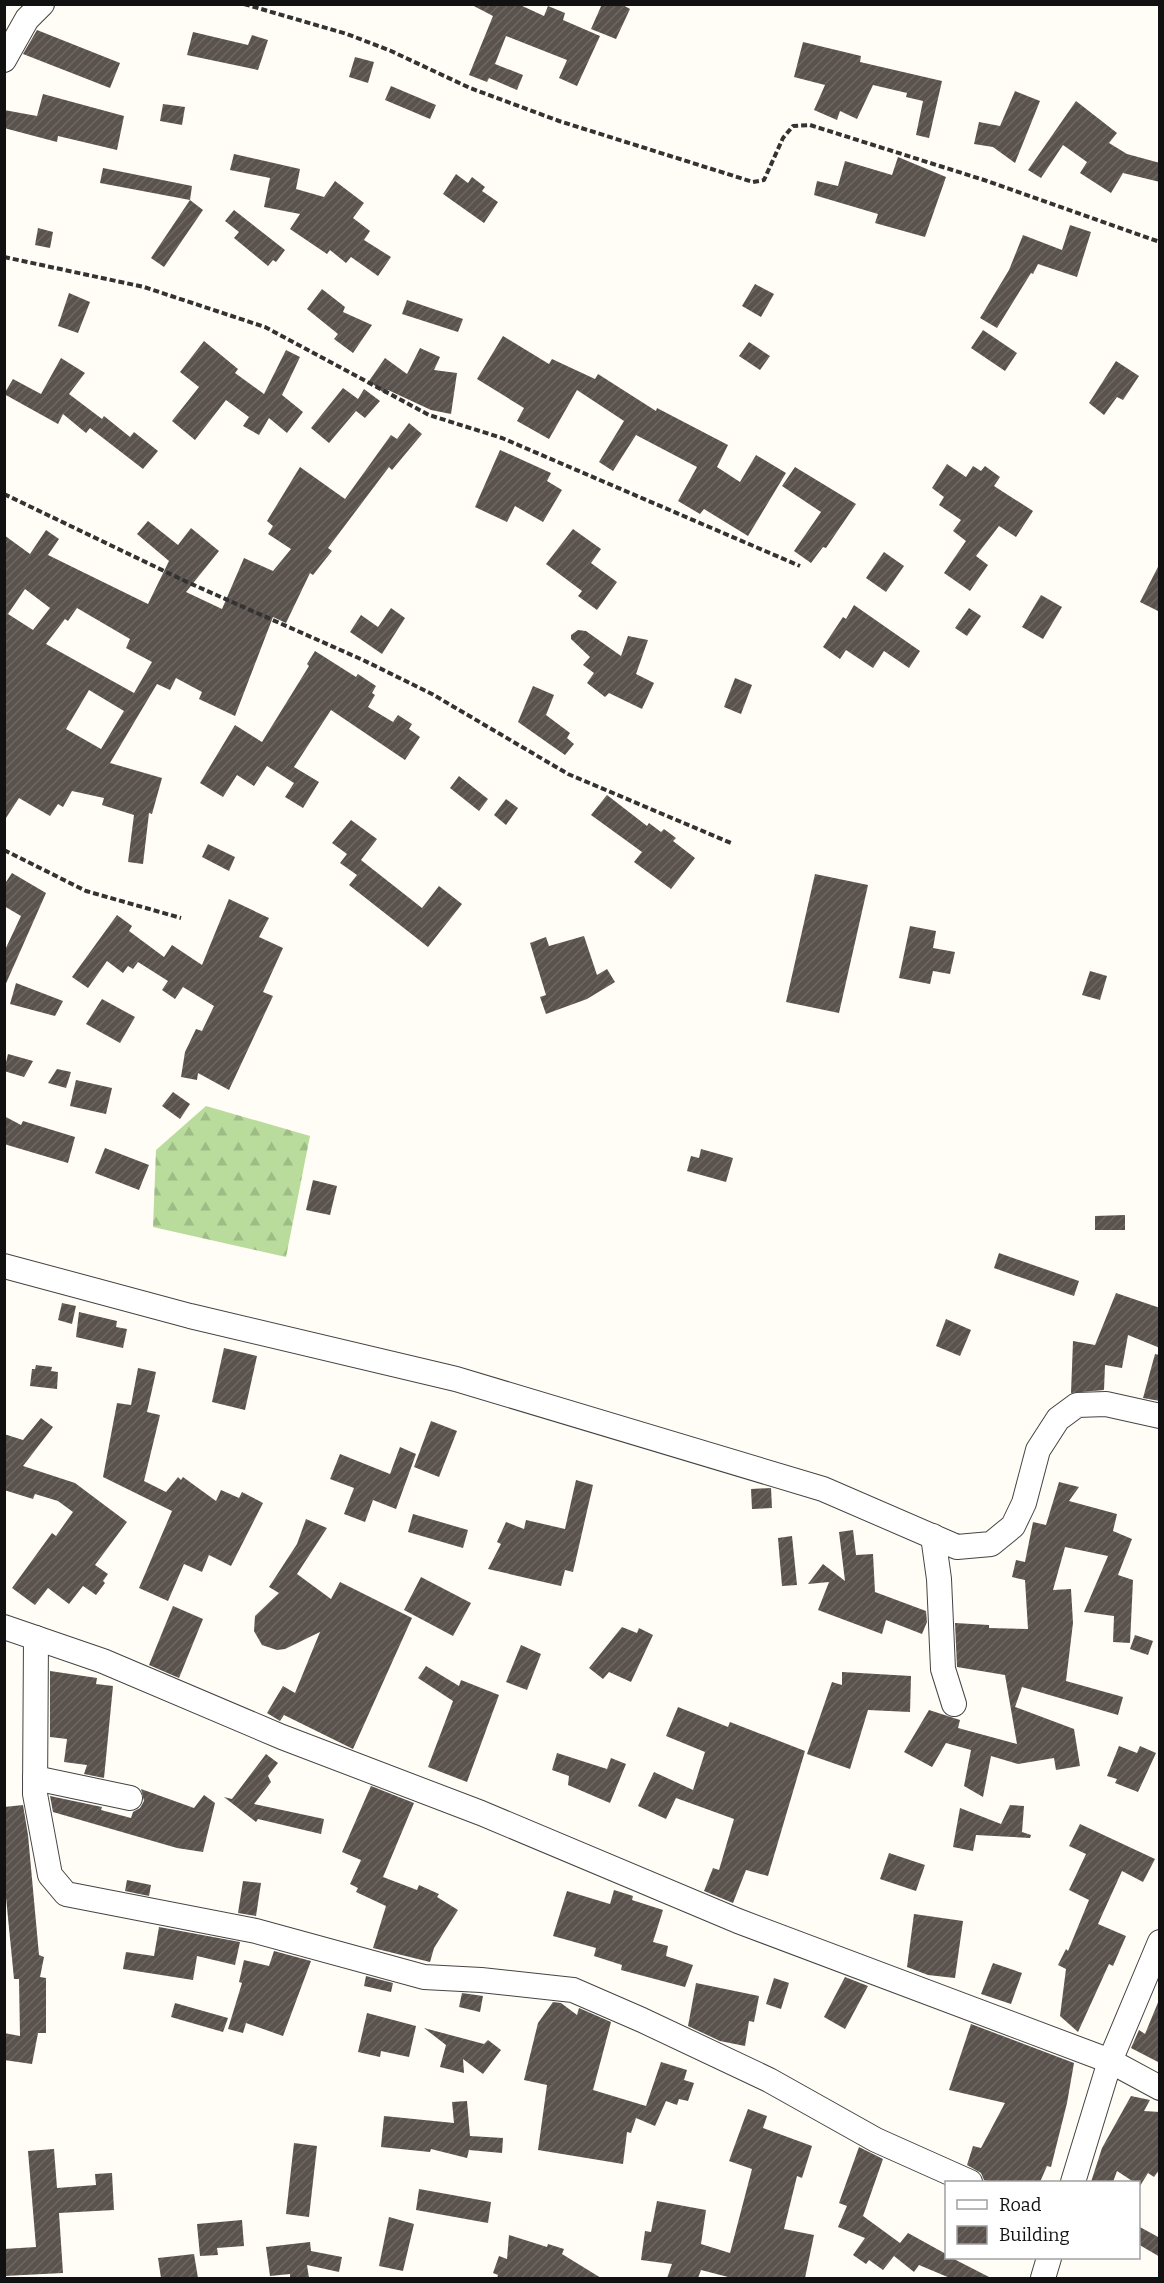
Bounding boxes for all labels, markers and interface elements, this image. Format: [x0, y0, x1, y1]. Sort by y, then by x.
legend [945, 2181, 1140, 2259]
text: Road [999, 2194, 1042, 2216]
text: Building [999, 2224, 1070, 2246]

